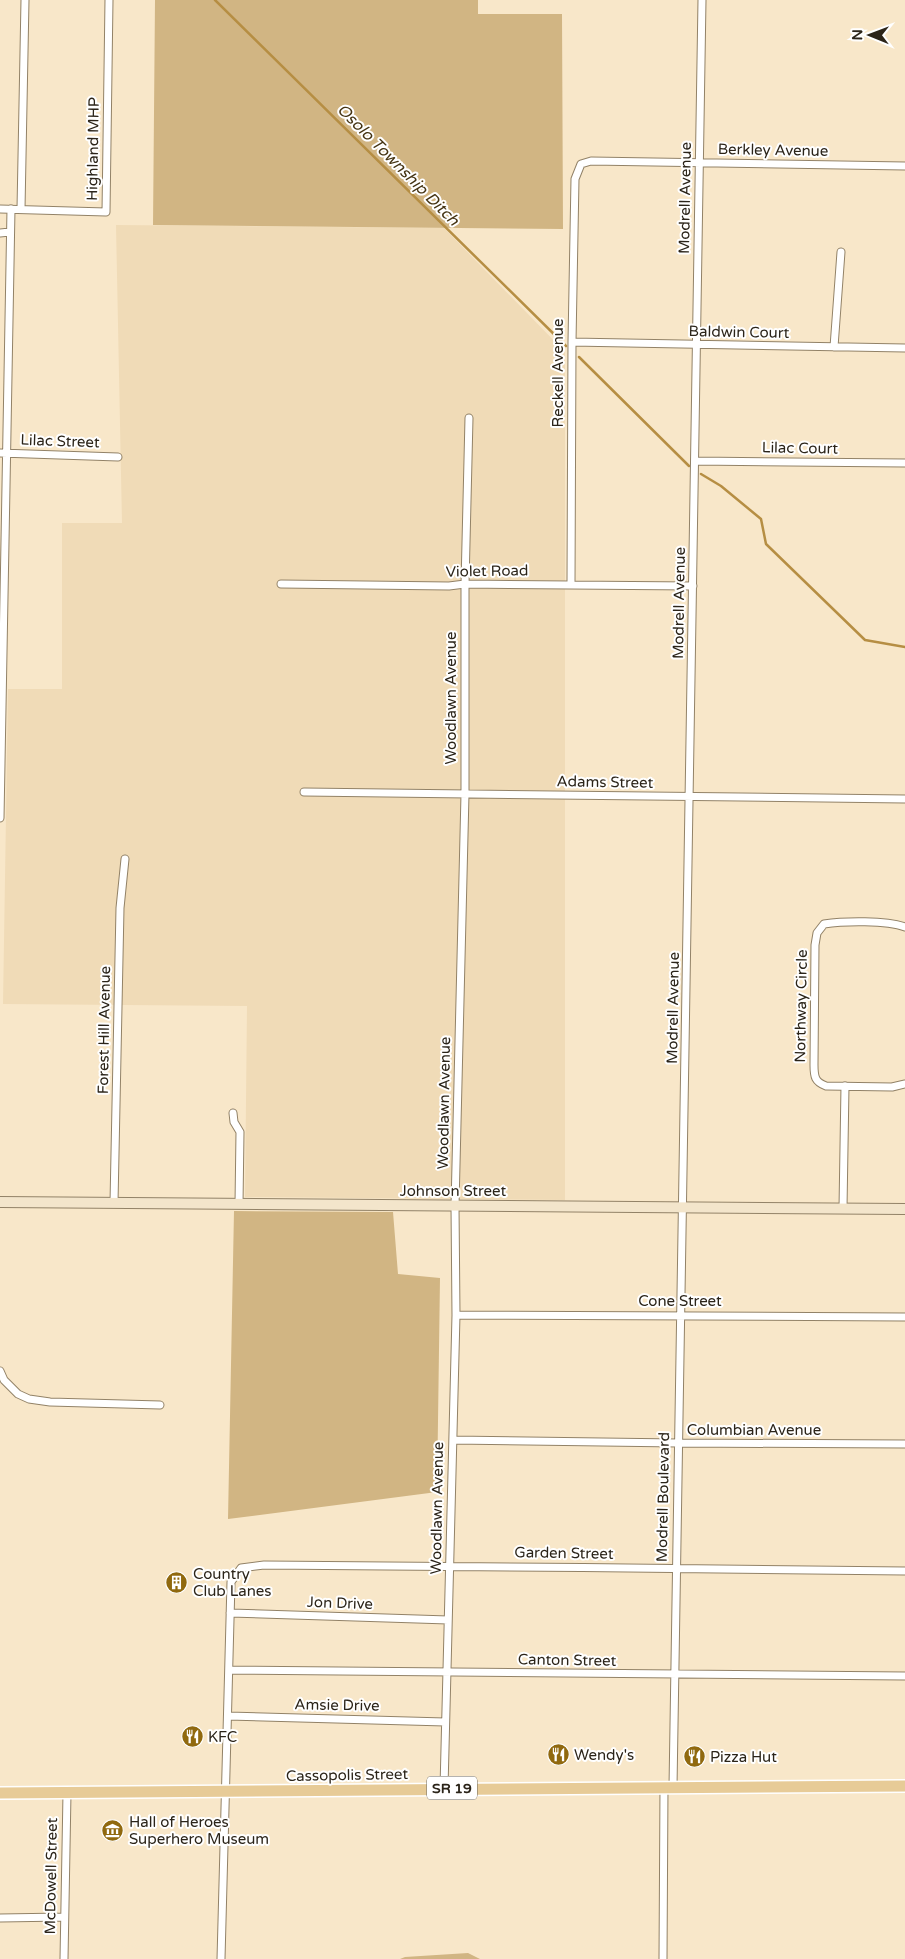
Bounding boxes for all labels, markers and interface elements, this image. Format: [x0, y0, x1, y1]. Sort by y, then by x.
north arrow [845, 10, 895, 60]
text: N [849, 29, 866, 41]
street label: Highland MHP [83, 97, 103, 201]
water label: Osolo Township Ditch [333, 100, 464, 231]
street label: Berkley Avenue [718, 140, 828, 160]
street label: Modrell Avenue [675, 142, 695, 254]
street label: Reckell Avenue [549, 319, 567, 427]
street label: Baldwin Court [689, 322, 790, 342]
street label: Lilac Street [20, 431, 100, 451]
street label: Lilac Court [762, 438, 839, 458]
street label: Modrell Avenue [669, 547, 689, 659]
street label: Violet Road [446, 561, 528, 581]
street label: Woodlawn Avenue [442, 632, 460, 764]
street label: Adams Street [557, 772, 654, 792]
street label: Northway Circle [791, 949, 811, 1063]
street label: Modrell Avenue [663, 952, 683, 1064]
street label: Forest Hill Avenue [94, 966, 114, 1094]
street label: Woodlawn Avenue [434, 1036, 454, 1170]
street label: Johnson Street [400, 1182, 507, 1200]
street label: Cone Street [638, 1292, 722, 1310]
street label: Columbian Avenue [687, 1421, 821, 1439]
street label: Modrell Boulevard [653, 1432, 673, 1562]
street label: Woodlawn Avenue [427, 1441, 447, 1575]
street label: Garden Street [514, 1543, 614, 1563]
place label: Country Club Lanes [193, 1565, 272, 1600]
building icon: Country Club Lanes [165, 1571, 189, 1595]
street label: Jon Drive [307, 1593, 373, 1613]
street label: Canton Street [518, 1650, 617, 1670]
street label: Amsie Drive [294, 1695, 380, 1715]
restaurant icon: KFC [180, 1725, 204, 1749]
place label: KFC [208, 1728, 237, 1746]
restaurant icon: Wendy's [546, 1743, 570, 1767]
restaurant icon: Pizza Hut [682, 1745, 706, 1769]
place label: Wendy's [574, 1746, 634, 1764]
place label: Pizza Hut [710, 1748, 777, 1766]
street label: Cassopolis Street [286, 1765, 409, 1785]
road number: SR 19 [427, 1776, 477, 1800]
place label: Hall of Heroes Superhero Museum [129, 1813, 269, 1848]
street label: McDowell Street [41, 1817, 61, 1935]
museum icon: Hall of Heroes Superhero Museum [101, 1819, 125, 1843]

